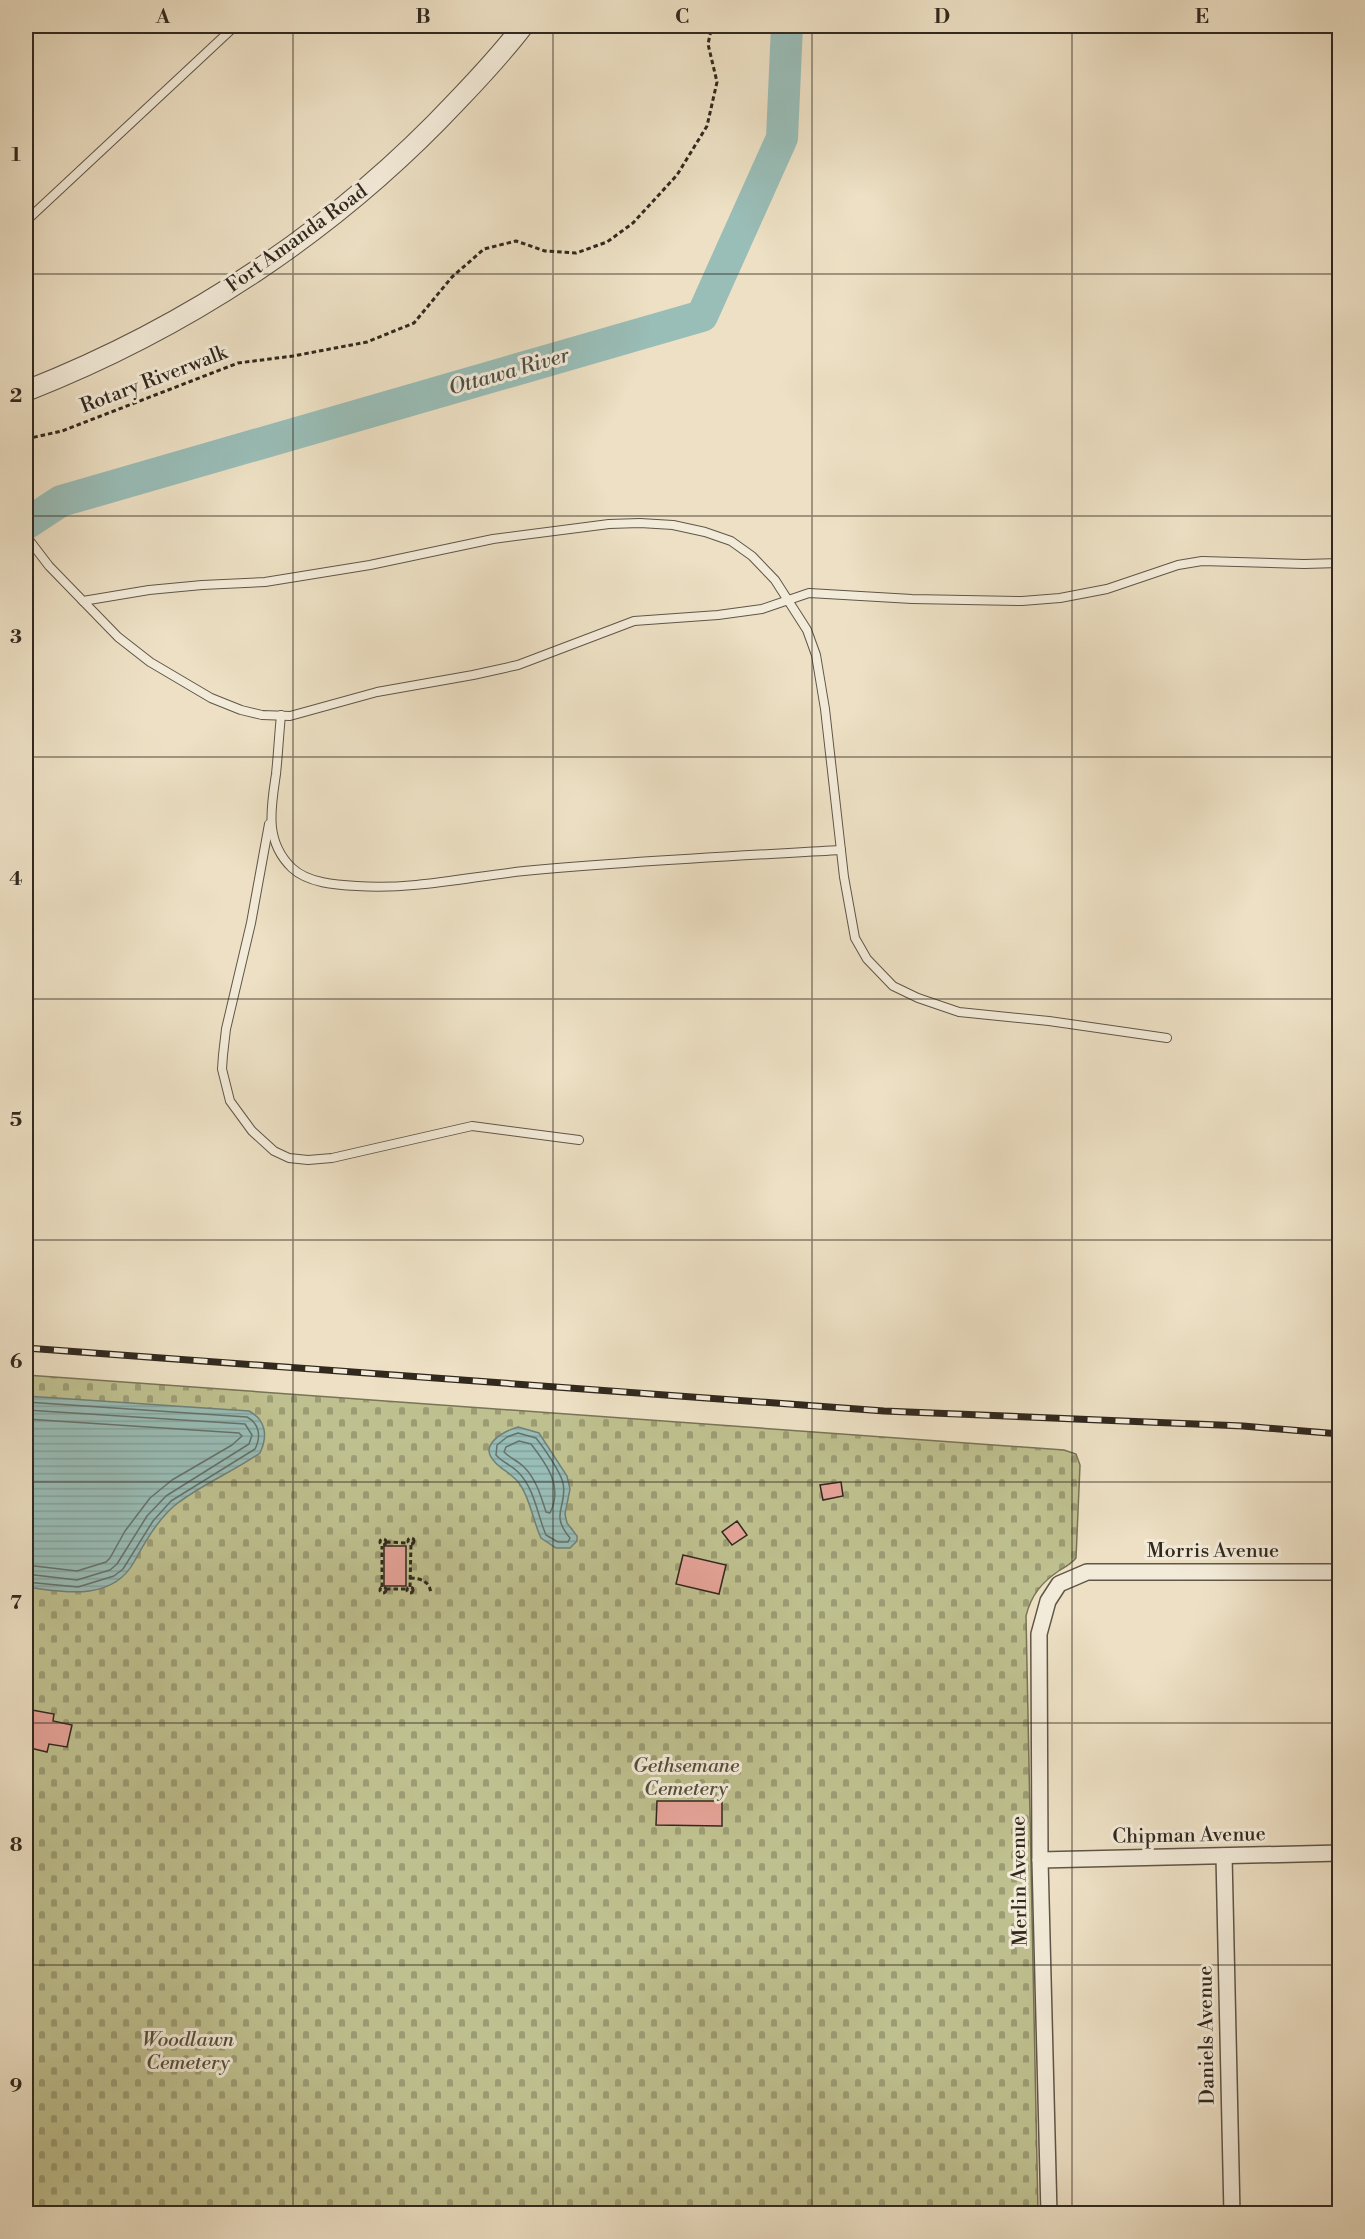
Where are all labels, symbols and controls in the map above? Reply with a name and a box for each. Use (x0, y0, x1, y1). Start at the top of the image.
text: A (155, 5, 171, 30)
text: B (415, 5, 431, 30)
text: C (675, 5, 689, 30)
text: D (934, 5, 950, 30)
text: E (1195, 5, 1209, 30)
text: 1 (11, 143, 21, 168)
street label: Fort Amanda Road (221, 179, 373, 299)
street label: Rotary Riverwalk (77, 340, 232, 420)
water label: Ottawa River (446, 342, 573, 402)
text: 2 (10, 384, 22, 409)
text: 3 (10, 625, 22, 650)
text: 4 (9, 867, 23, 892)
text: 5 (10, 1108, 22, 1133)
text: 6 (10, 1350, 23, 1375)
street label: Morris Avenue (1147, 1539, 1279, 1564)
text: 7 (10, 1591, 22, 1616)
park label: Gethsemane Cemetery (633, 1754, 740, 1802)
street label: Merlin Avenue (1006, 1815, 1034, 1947)
street label: Chipman Avenue (1112, 1822, 1266, 1850)
text: 8 (10, 1833, 23, 1858)
street label: Daniels Avenue (1193, 1965, 1221, 2105)
park label: Woodlawn Cemetery (142, 2028, 235, 2076)
text: 9 (10, 2074, 22, 2099)

